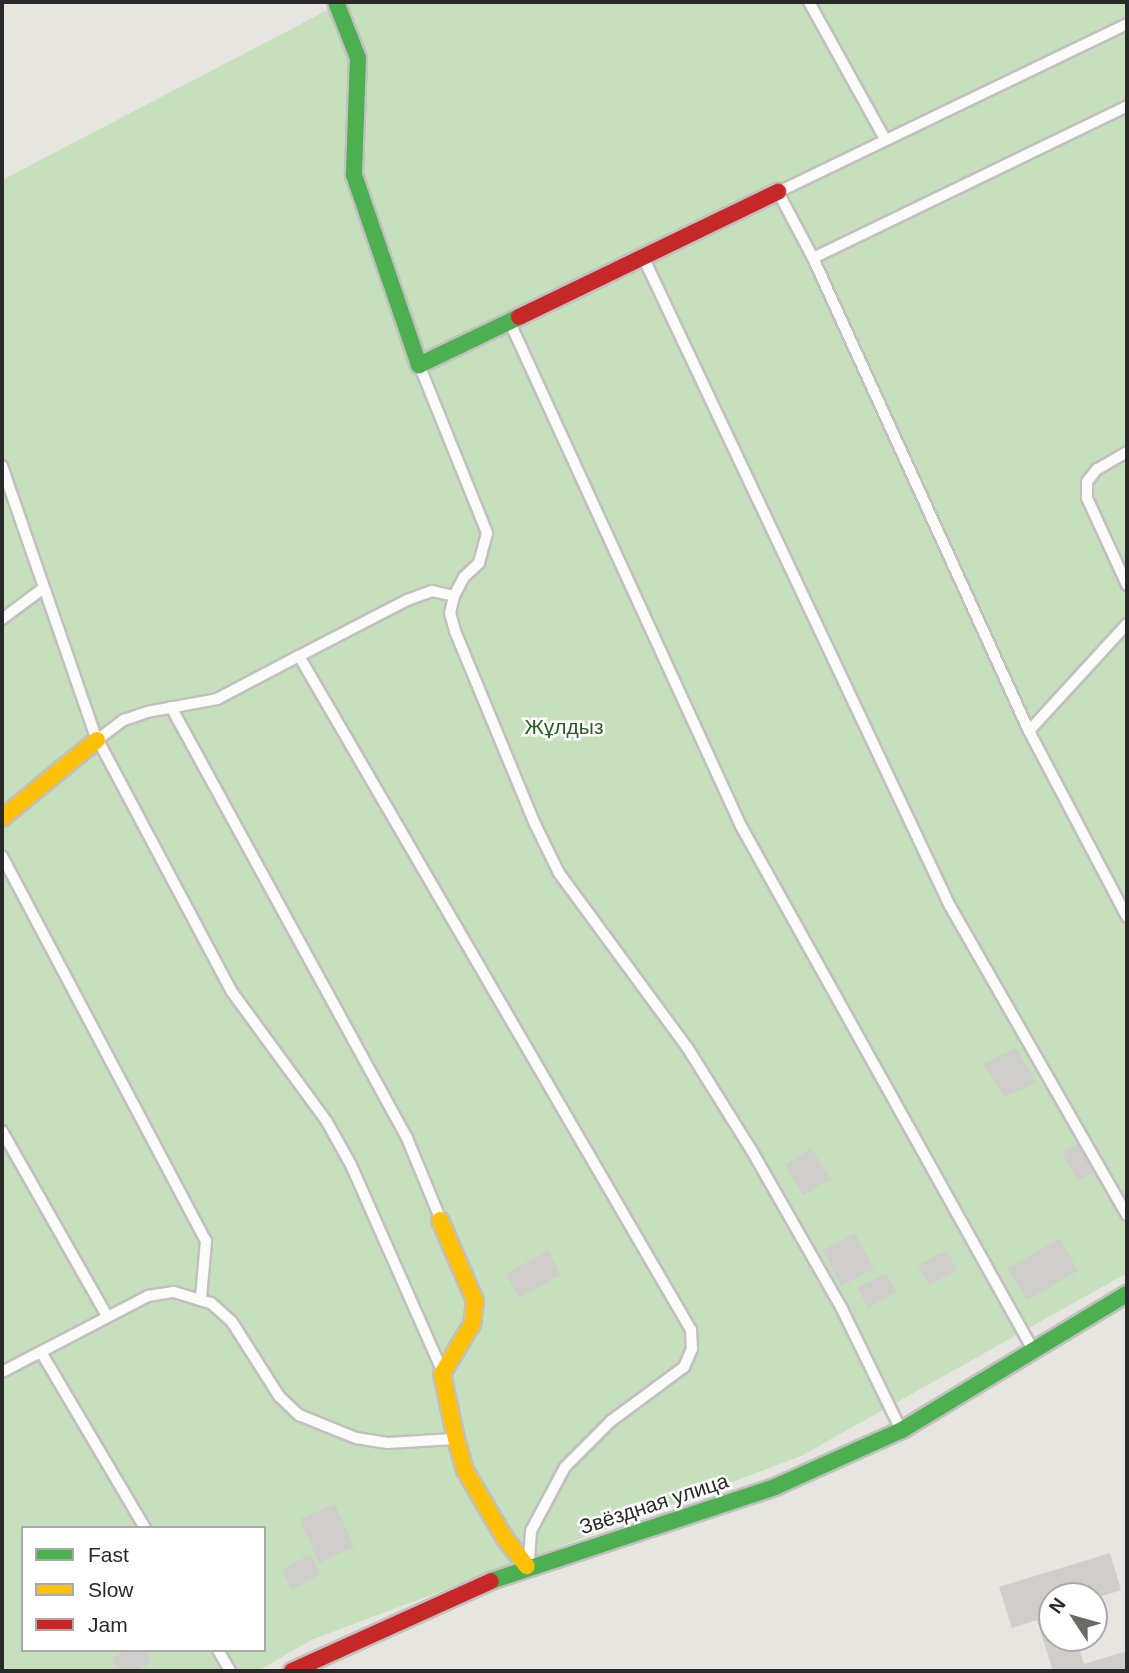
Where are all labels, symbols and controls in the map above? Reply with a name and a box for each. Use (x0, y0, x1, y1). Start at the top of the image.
park label: Жұлдыз (524, 714, 604, 740)
street label: Звёздная улица (576, 1468, 732, 1540)
legend (21, 1526, 266, 1652)
text: Fast (88, 1543, 129, 1566)
text: Slow (88, 1578, 134, 1601)
north arrow (1038, 1582, 1108, 1652)
text: N (1045, 1594, 1070, 1617)
text: Jam (88, 1613, 128, 1636)

